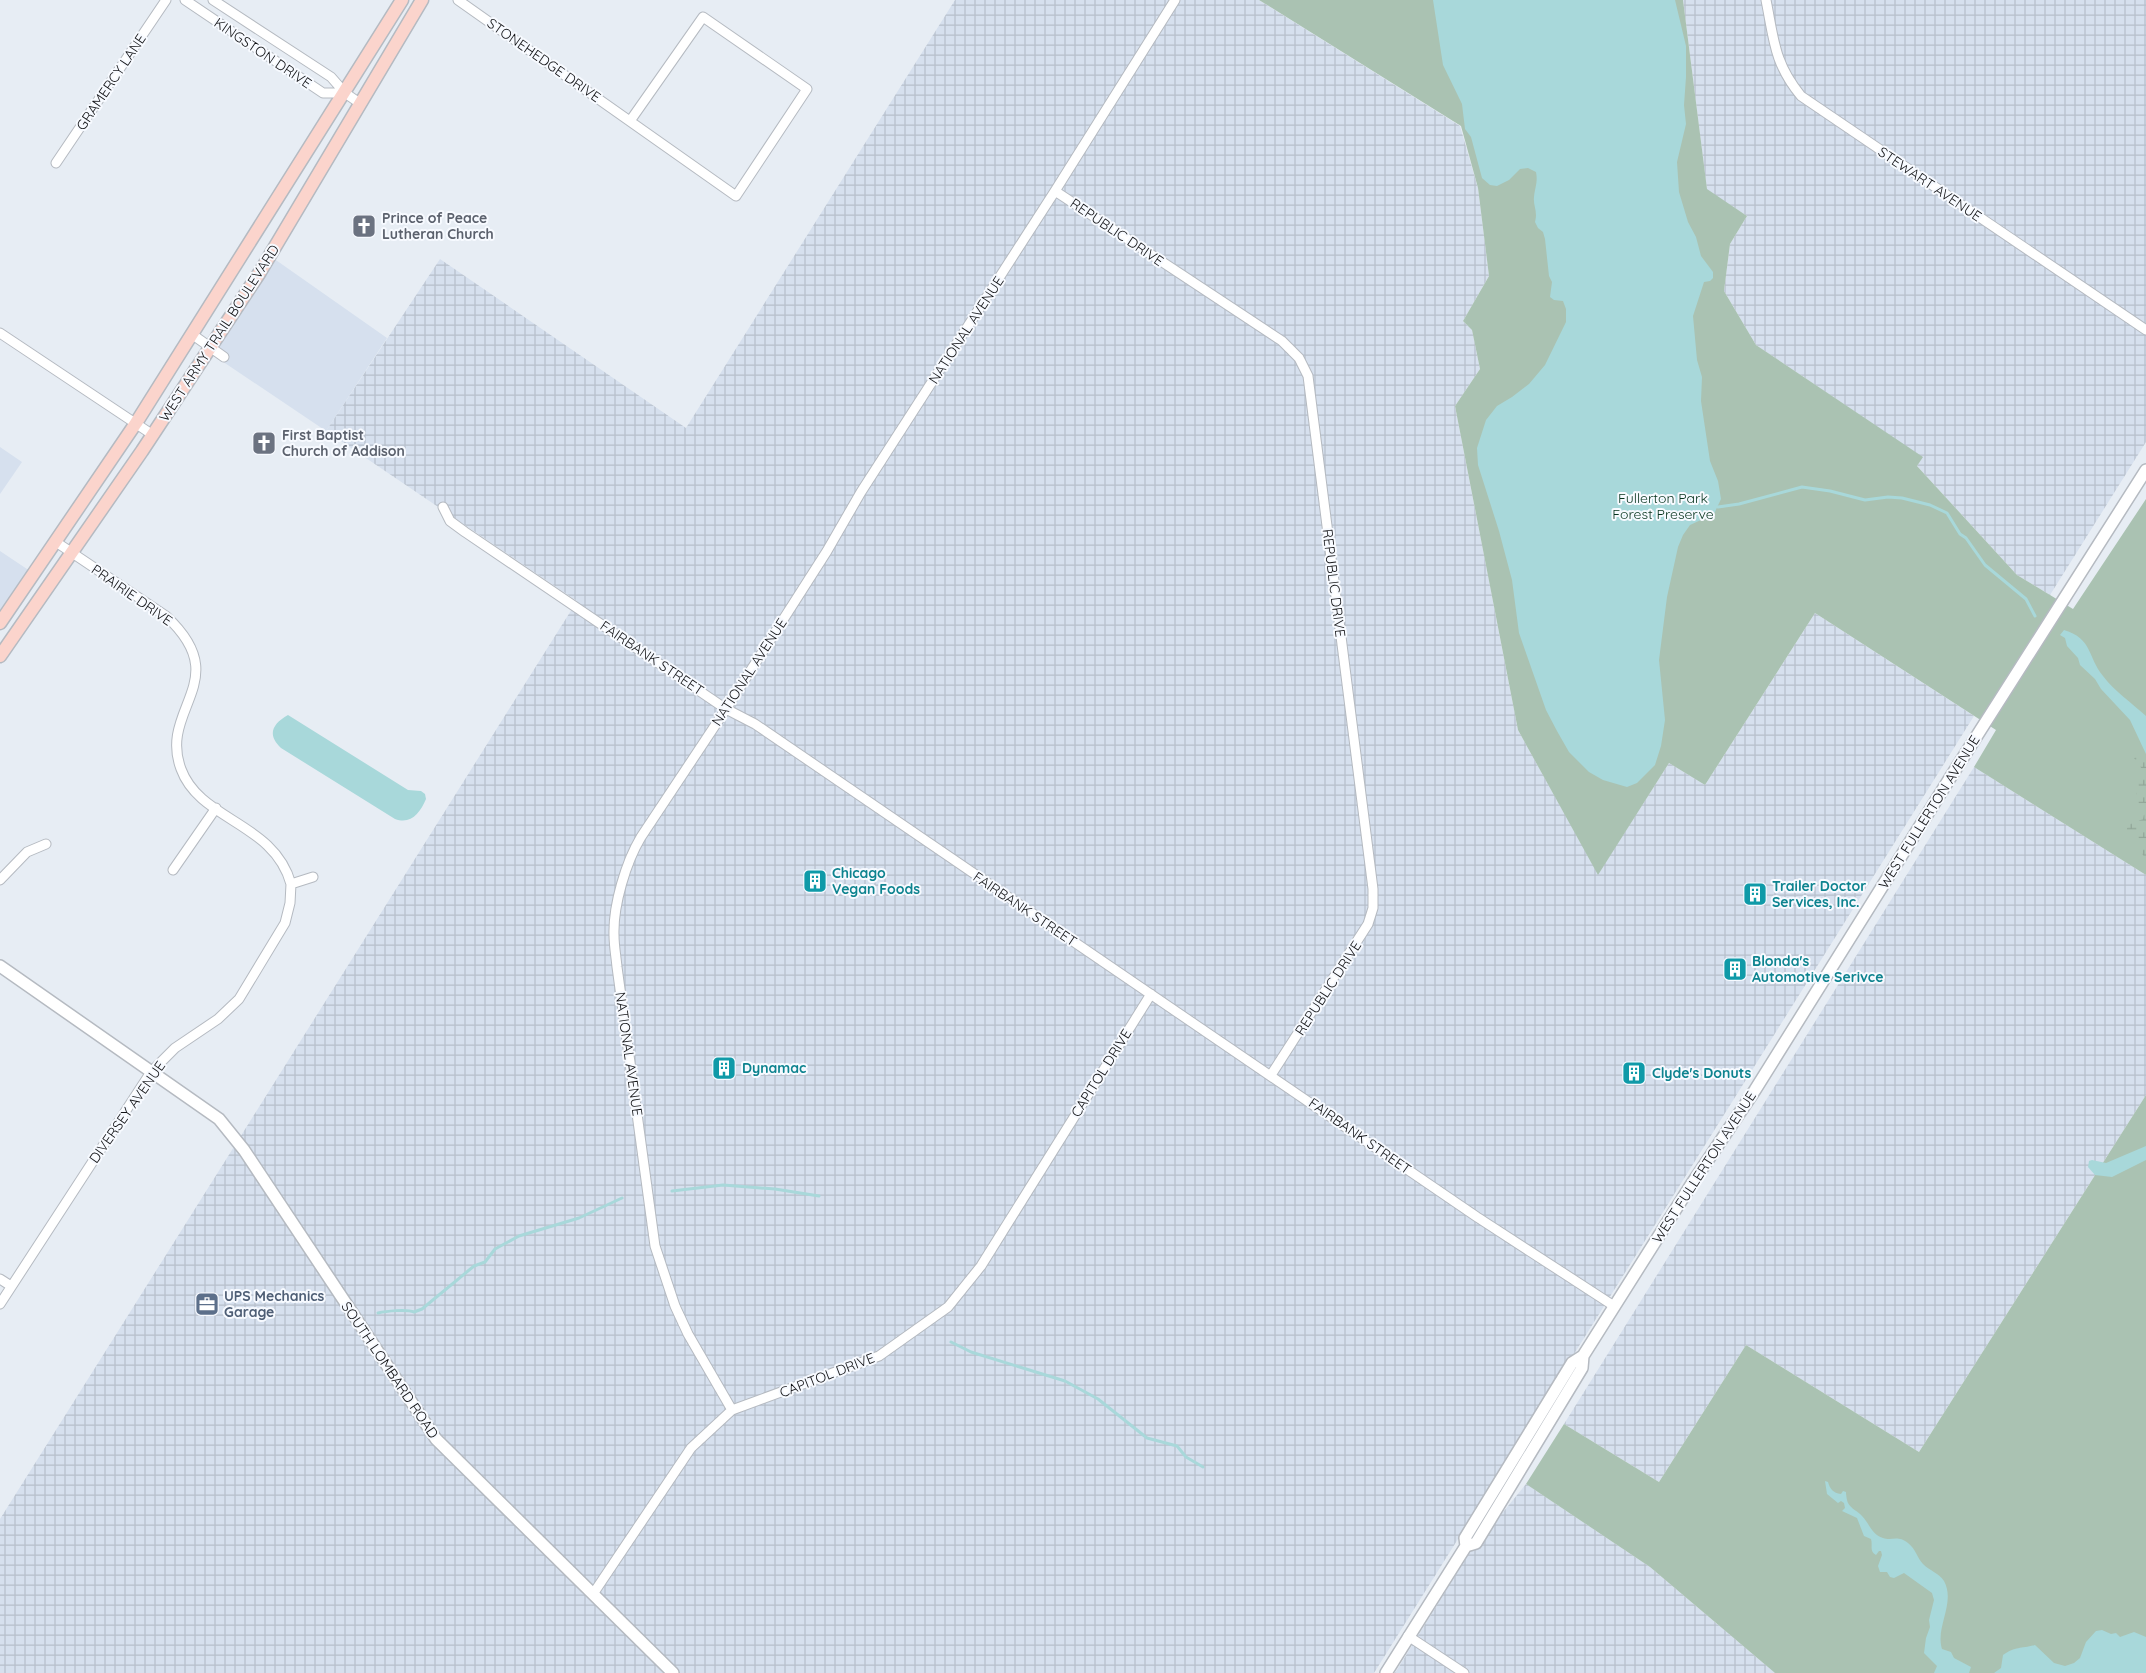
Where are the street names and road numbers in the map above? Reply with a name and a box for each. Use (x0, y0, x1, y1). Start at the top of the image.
street label: KINGSTON DRIVE (211, 14, 315, 92)
street label: STONEHEDGE DRIVE (484, 14, 604, 106)
street label: GRAMERCY LANE (72, 30, 150, 134)
street label: STEWART AVENUE (1875, 143, 1985, 225)
street label: REPUBLIC DRIVE (1067, 194, 1167, 270)
street label: WEST ARMY TRAIL BOULEVARD (155, 241, 283, 425)
street label: NATIONAL AVENUE (924, 273, 1008, 387)
street label: REPUBLIC DRIVE (1318, 528, 1350, 638)
street label: PRAIRIE DRIVE (88, 560, 176, 630)
street label: NATIONAL AVENUE (707, 615, 791, 729)
street label: FAIRBANK STREET (597, 617, 707, 699)
street label: WEST FULLERTON AVENUE (1874, 732, 1984, 892)
street label: FAIRBANK STREET (970, 868, 1080, 950)
street label: REPUBLIC DRIVE (1291, 937, 1365, 1039)
street label: NATIONAL AVENUE (611, 991, 647, 1117)
street label: CAPITOL DRIVE (1067, 1026, 1135, 1120)
street label: DIVERSEY AVENUE (85, 1057, 169, 1167)
street label: WEST FULLERTON AVENUE (1648, 1088, 1760, 1246)
street label: FAIRBANK STREET (1305, 1094, 1415, 1178)
street label: SOUTH LOMBARD ROAD (338, 1298, 442, 1442)
street label: CAPITOL DRIVE (777, 1349, 877, 1401)

